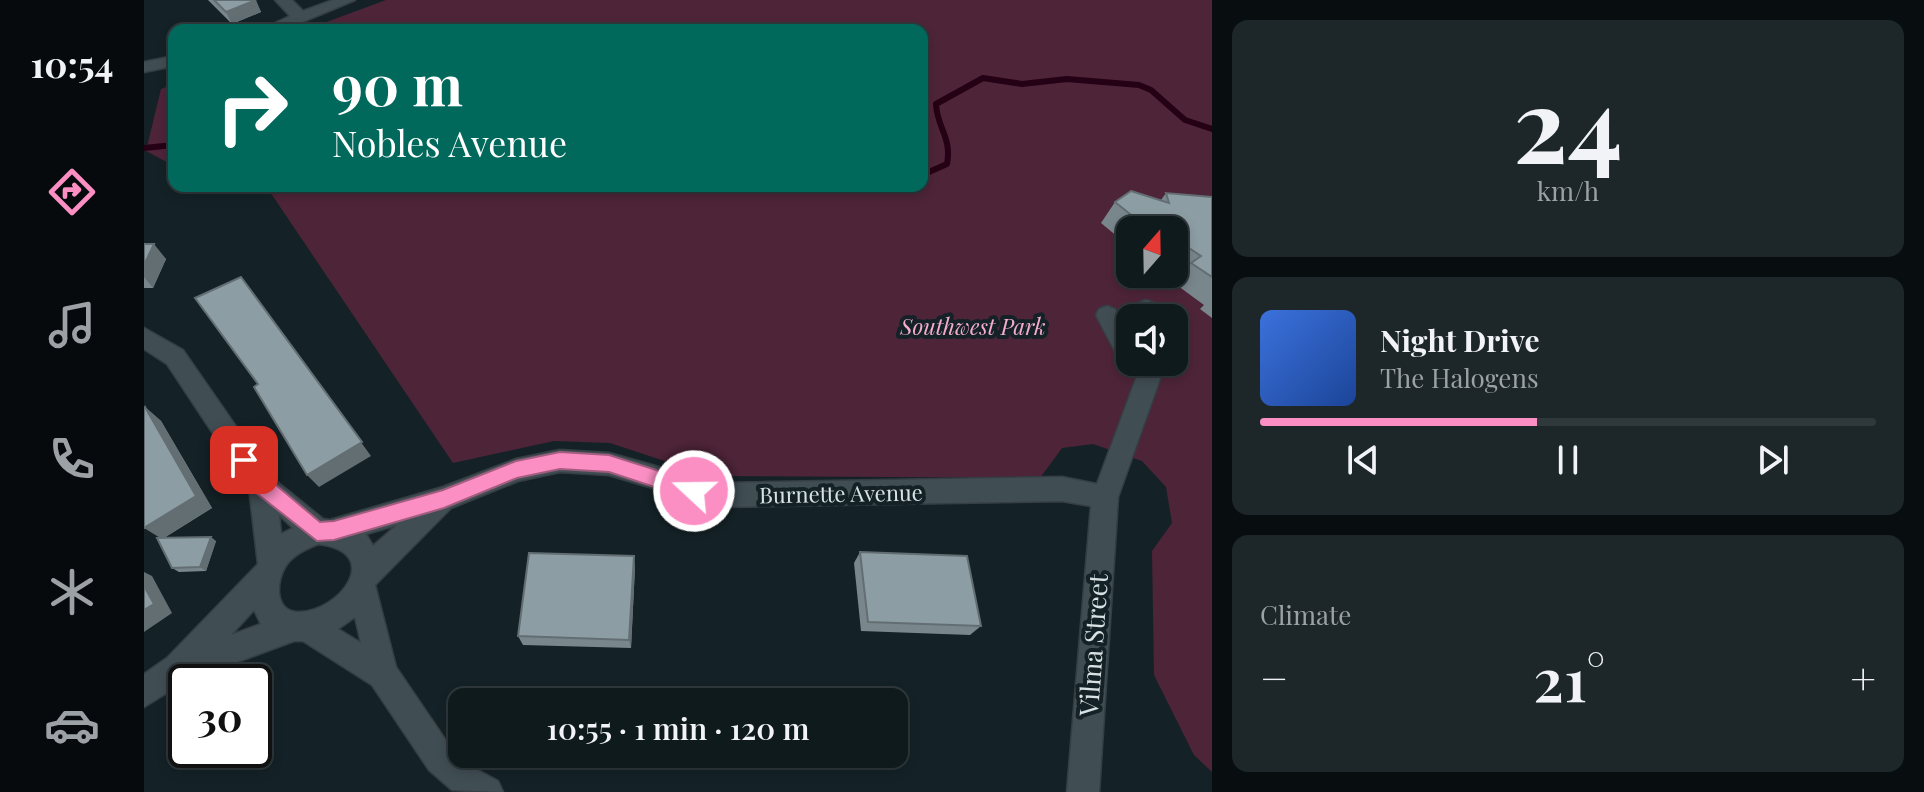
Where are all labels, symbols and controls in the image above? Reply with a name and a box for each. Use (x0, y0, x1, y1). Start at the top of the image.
text: 10:54 (31, 39, 113, 87)
text: 90 m (332, 46, 463, 121)
text: 24 (1513, 51, 1623, 190)
icon: right (200, 56, 304, 160)
text: Nobles Avenue (332, 118, 567, 166)
icon: directions (44, 164, 100, 220)
text: km/h (1537, 173, 1599, 208)
north arrow (1116, 216, 1188, 288)
map controls (1116, 216, 1188, 376)
icon: music (44, 297, 100, 353)
button: sound (1116, 304, 1188, 376)
park label: Southwest Park (899, 311, 1046, 341)
text: Night Drive (1380, 320, 1540, 360)
text: The Halogens (1380, 360, 1539, 395)
pin (210, 426, 278, 494)
icon: phone (44, 431, 100, 487)
icon: arrive (222, 438, 266, 482)
icon: previous (1341, 438, 1385, 482)
icon: pause (1546, 438, 1590, 482)
icon: next (1751, 438, 1795, 482)
position arrow (652, 449, 736, 533)
street label: Burnette Avenue (759, 477, 923, 509)
icon: climate (44, 564, 100, 620)
street label: Vilma Street (1070, 572, 1115, 718)
text: Climate (1260, 597, 1351, 632)
text: 21° (1533, 637, 1605, 717)
text: − (1260, 647, 1288, 706)
text: + (1850, 647, 1876, 706)
speed limit sign: 30 (168, 664, 272, 768)
icon: car (44, 697, 100, 753)
text: 10:55 · 1 min · 120 m (547, 708, 809, 748)

